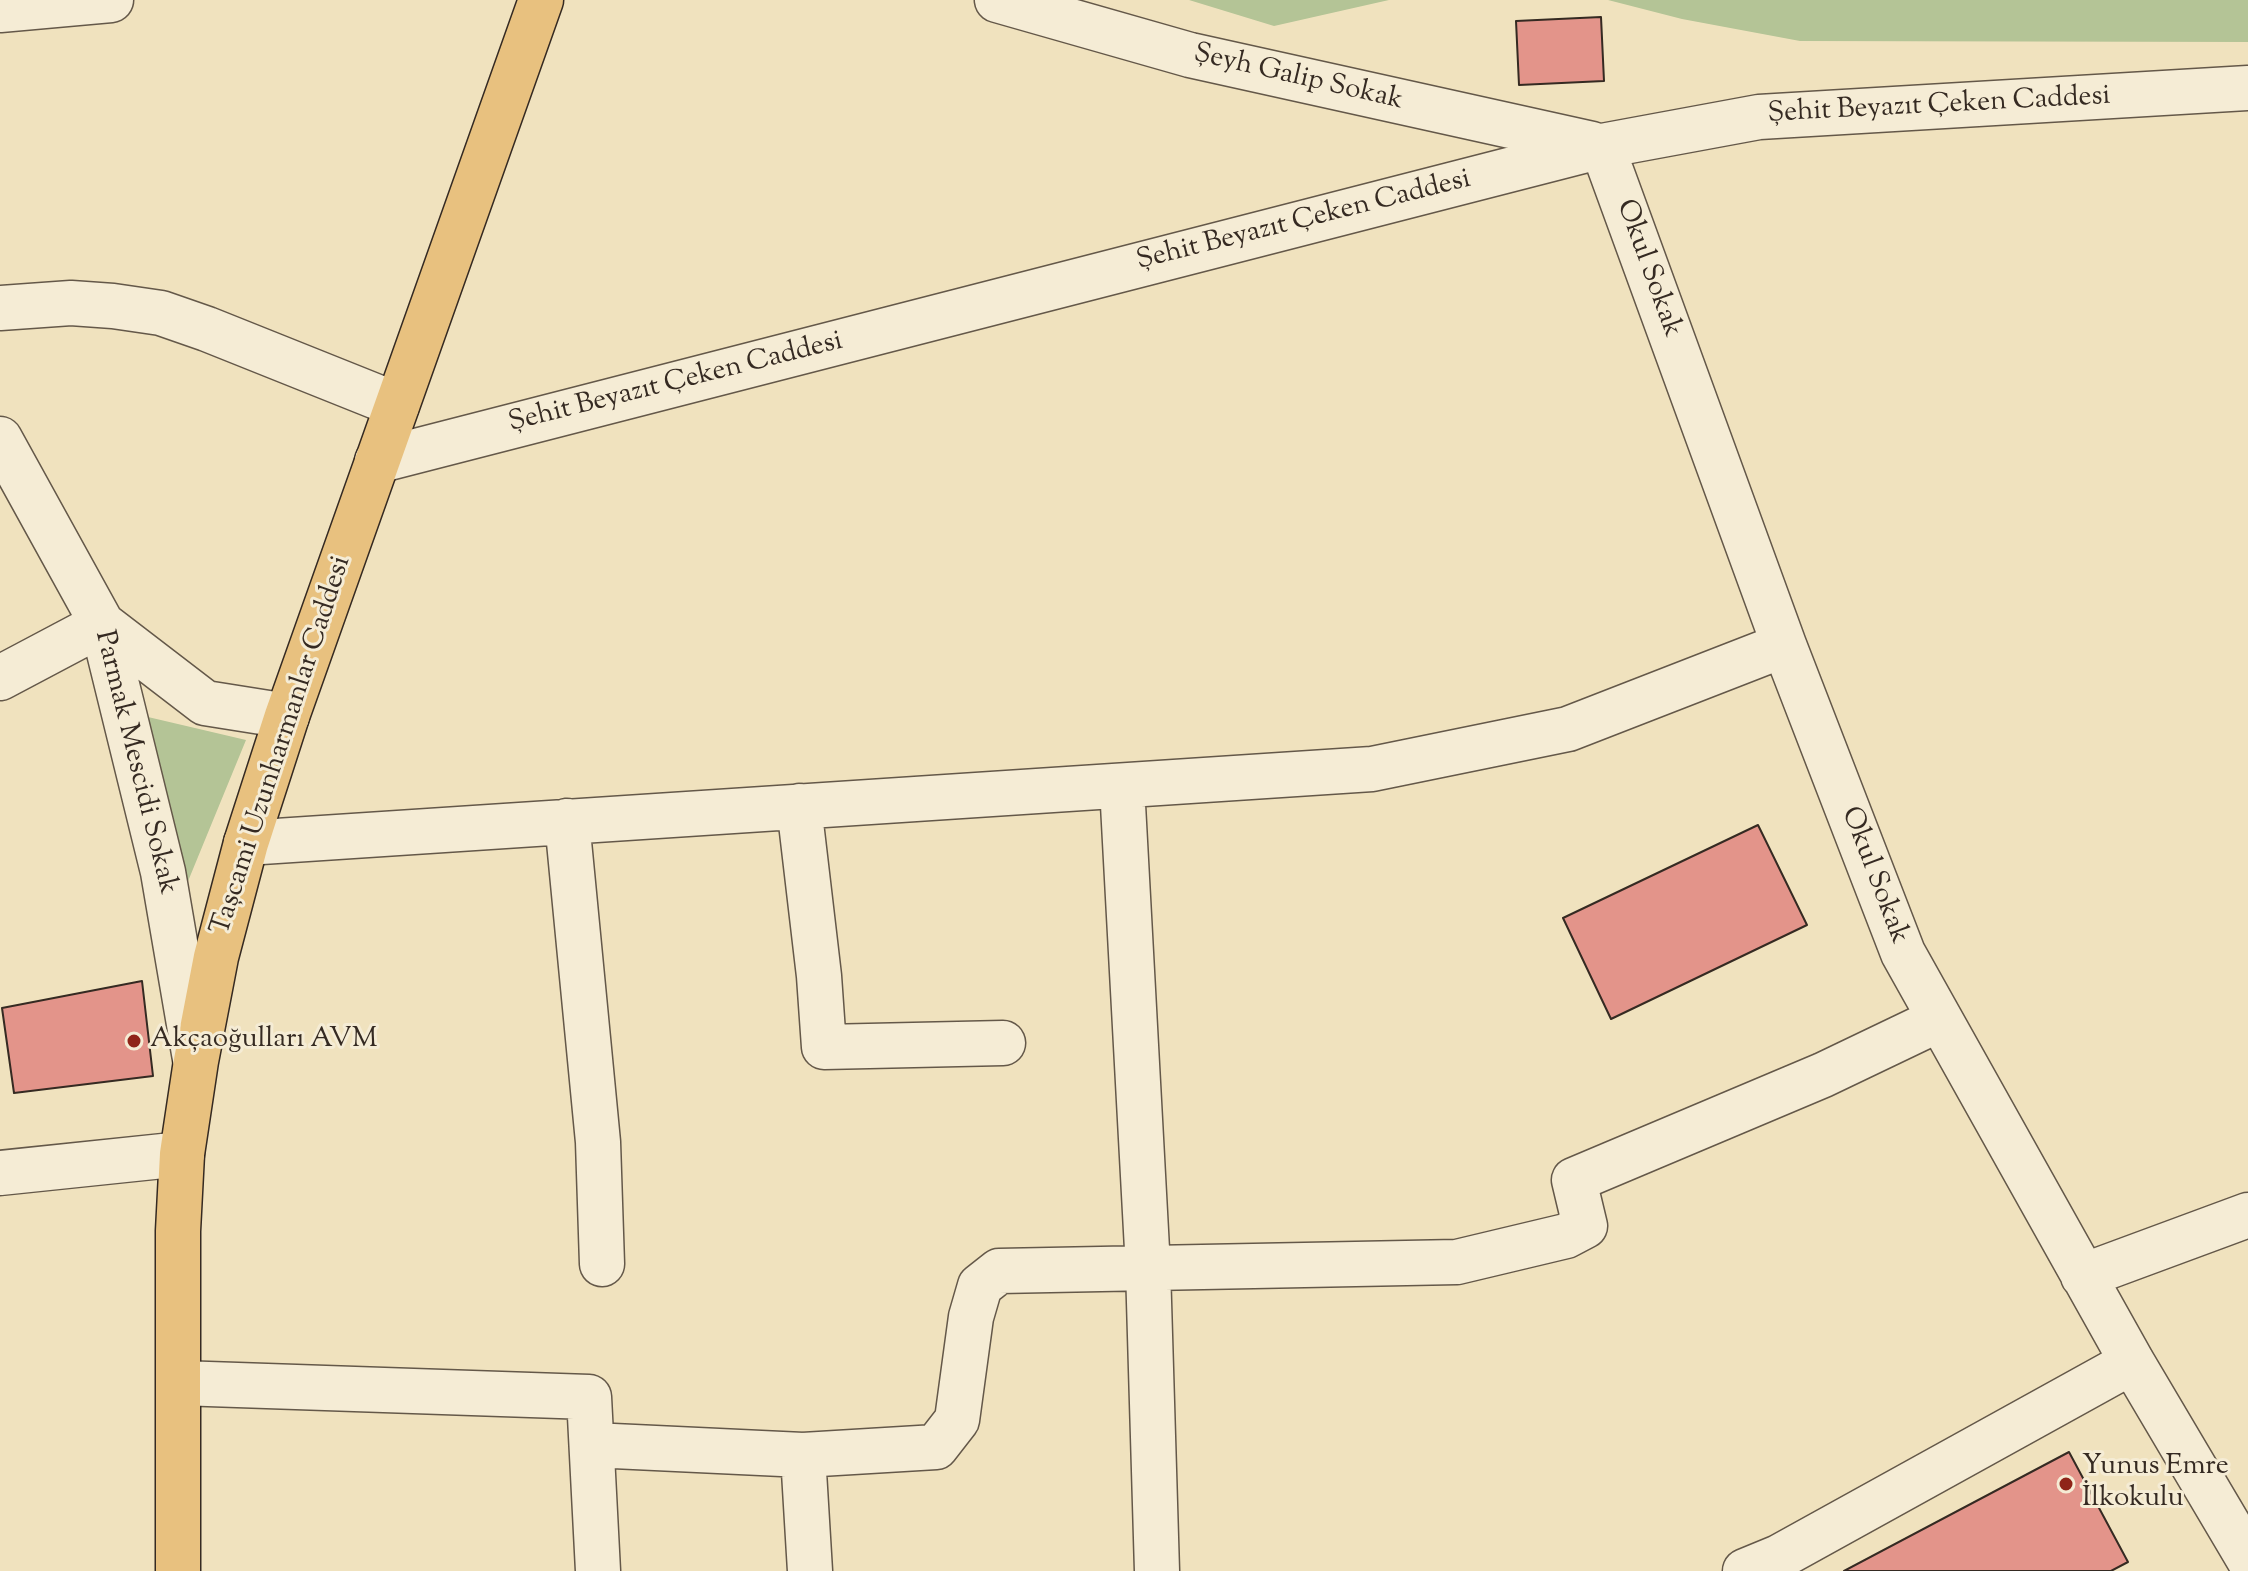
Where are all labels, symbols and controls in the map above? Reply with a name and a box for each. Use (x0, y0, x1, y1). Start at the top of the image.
street label: Şeyh Galip Sokak (1190, 39, 1406, 119)
street label: Şehit Beyazıt Çeken Caddesi (1767, 81, 2111, 133)
street label: Şehit Beyazıt Çeken Caddesi (1133, 164, 1475, 280)
street label: Okul Sokak (1607, 196, 1687, 342)
street label: Şehit Beyazıt Çeken Caddesi (505, 326, 847, 442)
street label: Taşcami Uzunharmanlar Caddesi (206, 552, 360, 940)
street label: Parmak Mescidi Sokak (85, 628, 183, 898)
street label: Okul Sokak (1832, 803, 1914, 949)
place label: Akçaoğulları AVM (150, 1024, 377, 1058)
marker: Akçaoğulları AVM (125, 1032, 143, 1050)
place label: Yunus Emre İlkokulu (2082, 1451, 2229, 1517)
marker: Yunus Emre İlkokulu (2057, 1475, 2075, 1493)

